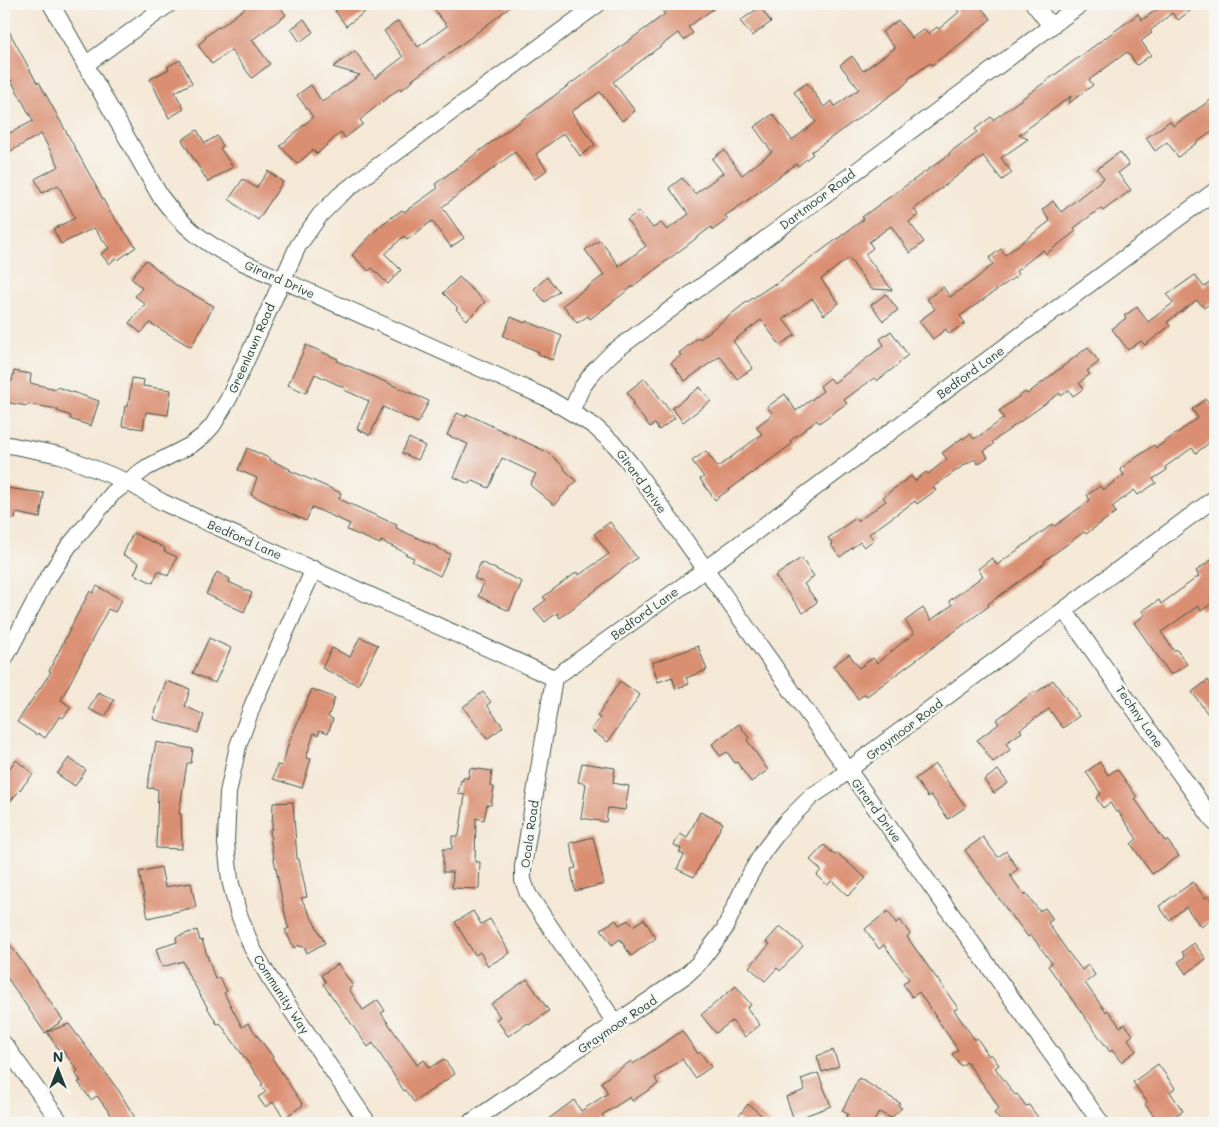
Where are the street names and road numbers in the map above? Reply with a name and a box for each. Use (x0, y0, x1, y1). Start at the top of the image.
street label: Dartmoor Road (776, 165, 858, 233)
street label: Girard Drive (242, 256, 318, 302)
street label: Greenlawn Road (224, 300, 278, 395)
street label: Bedford Lane (933, 342, 1007, 402)
street label: Girard Drive (613, 446, 671, 516)
street label: Bedford Lane (205, 516, 285, 562)
street label: Bedford Lane (607, 583, 681, 643)
street label: Techny Lane (1113, 682, 1167, 750)
street label: Graymoor Road (862, 695, 946, 763)
street label: Girard Drive (848, 775, 906, 845)
street label: Ocala Road (516, 799, 542, 869)
street label: Community Way (250, 951, 314, 1037)
street label: Graymoor Road (574, 991, 660, 1056)

